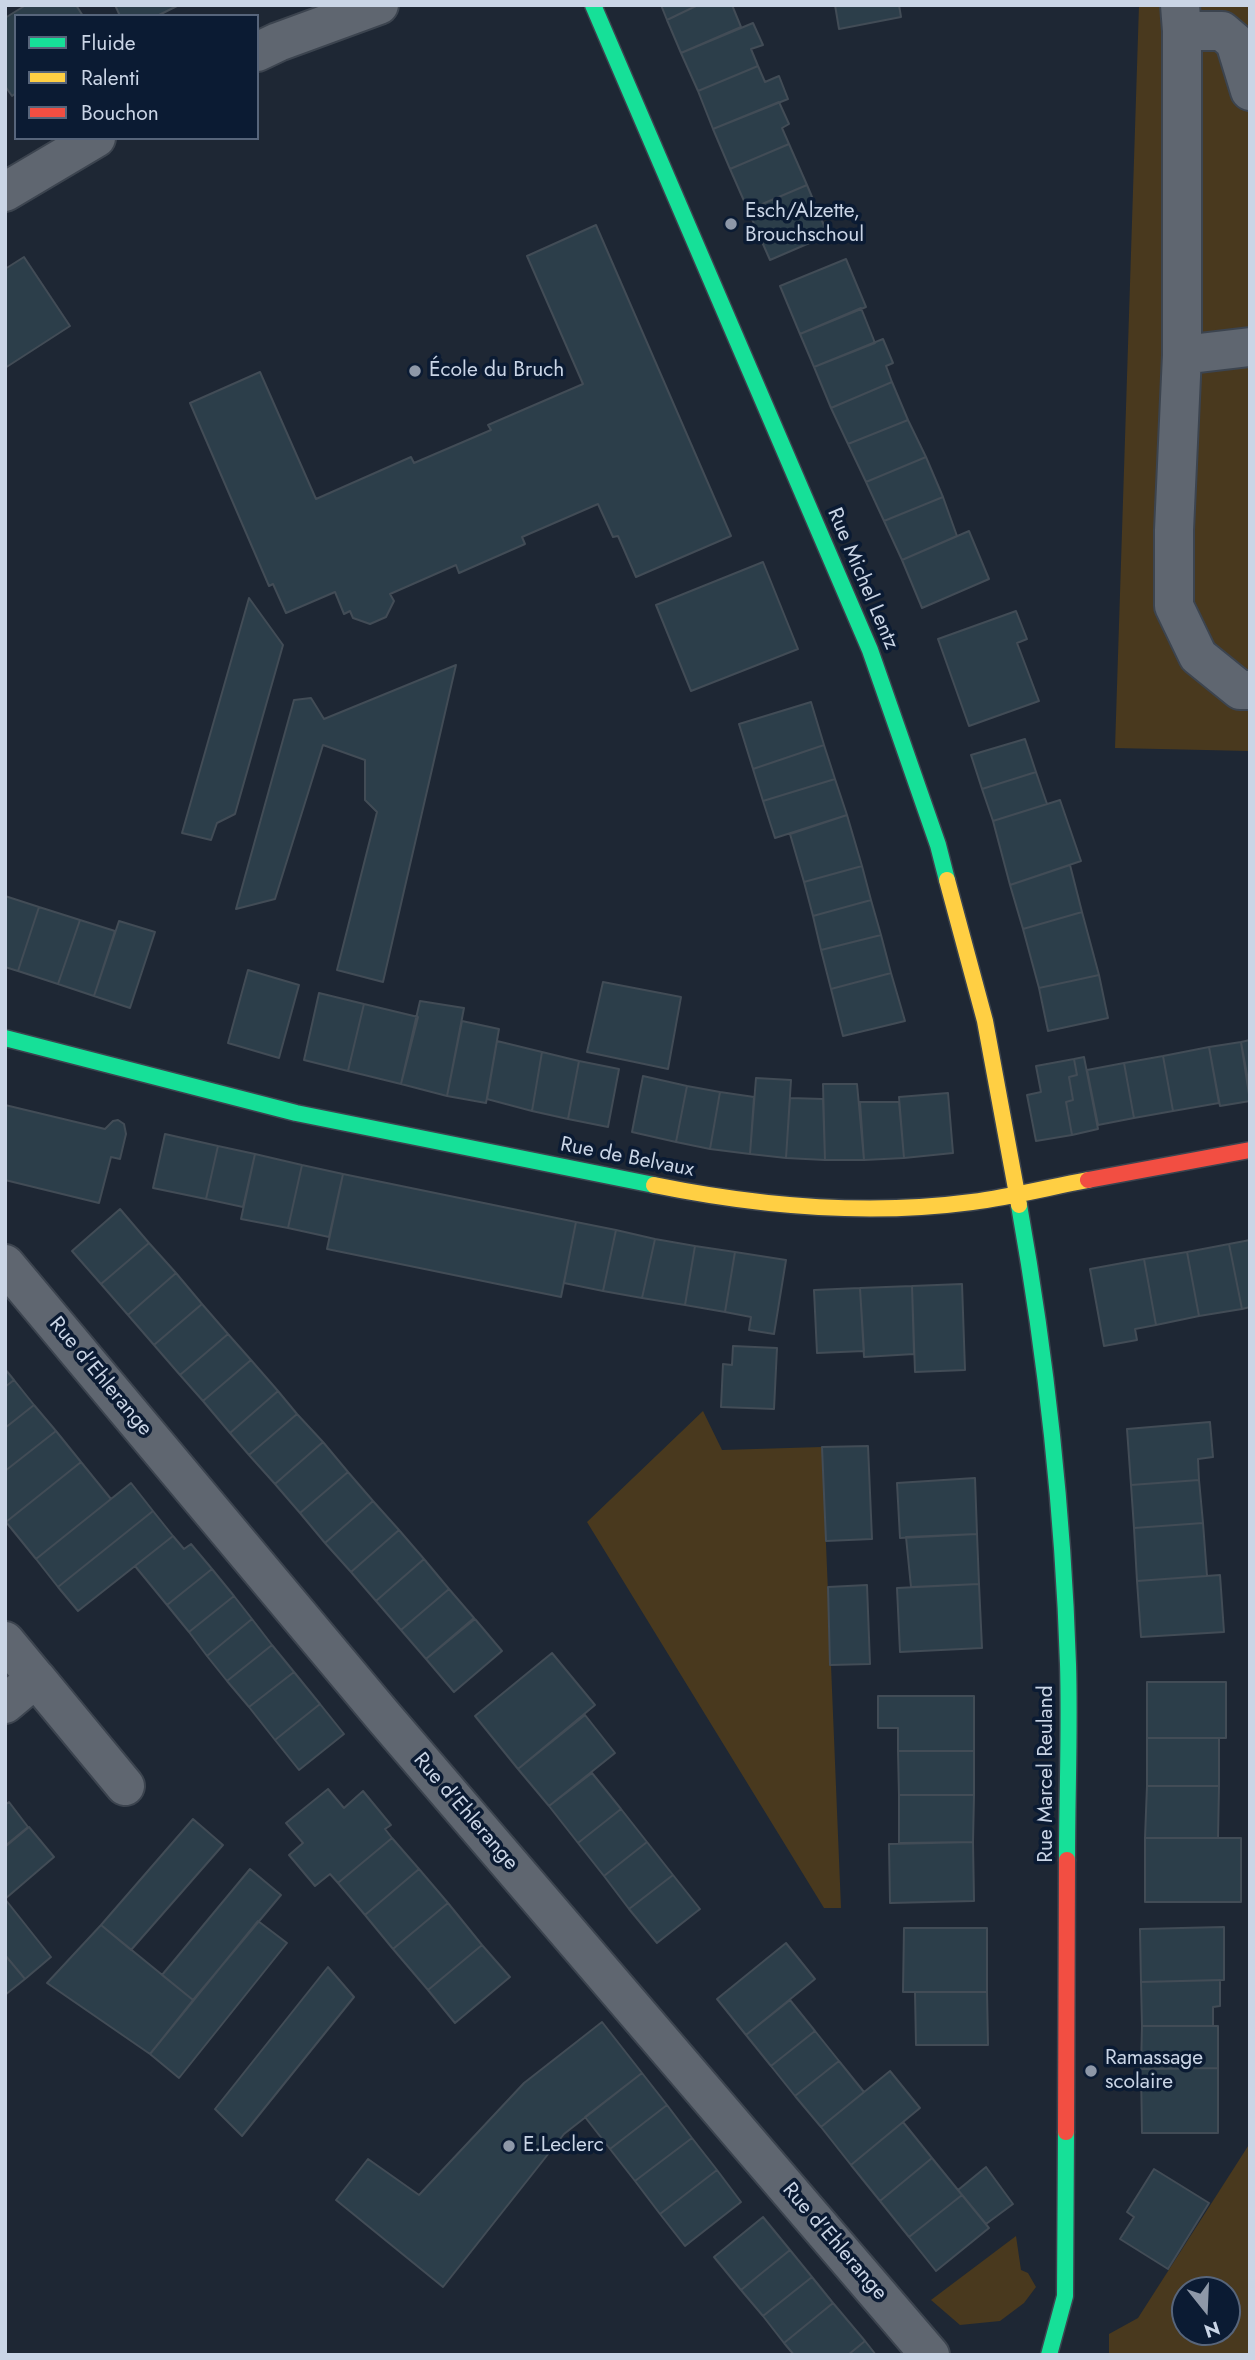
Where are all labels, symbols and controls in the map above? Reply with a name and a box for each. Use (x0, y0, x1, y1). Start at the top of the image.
legend (14, 14, 259, 140)
text: Fluide (81, 28, 136, 58)
text: Ralenti (81, 63, 140, 93)
text: Bouchon (81, 98, 159, 128)
place label: Esch/Alzette, Brouchschoul (745, 199, 864, 249)
marker: Esch/Alzette, Brouchschoul (723, 216, 739, 232)
place label: École du Bruch (429, 358, 564, 384)
marker: École du Bruch (407, 363, 423, 379)
street label: Rue Michel Lentz (821, 504, 903, 654)
street label: Rue de Belvaux (558, 1133, 696, 1183)
street label: Rue d'Ehlerange (43, 1313, 157, 1441)
street label: Rue Marcel Reuland (1034, 1685, 1060, 1863)
street label: Rue d'Ehlerange (407, 1748, 523, 1876)
place label: Ramassage scolaire (1105, 2046, 1203, 2096)
marker: Ramassage scolaire (1083, 2063, 1099, 2079)
place label: E.Leclerc (523, 2133, 604, 2159)
marker: E.Leclerc (501, 2138, 517, 2154)
street label: Rue d'Ehlerange (776, 2178, 892, 2306)
north arrow (1171, 2276, 1241, 2346)
text: N (1201, 2314, 1223, 2345)

